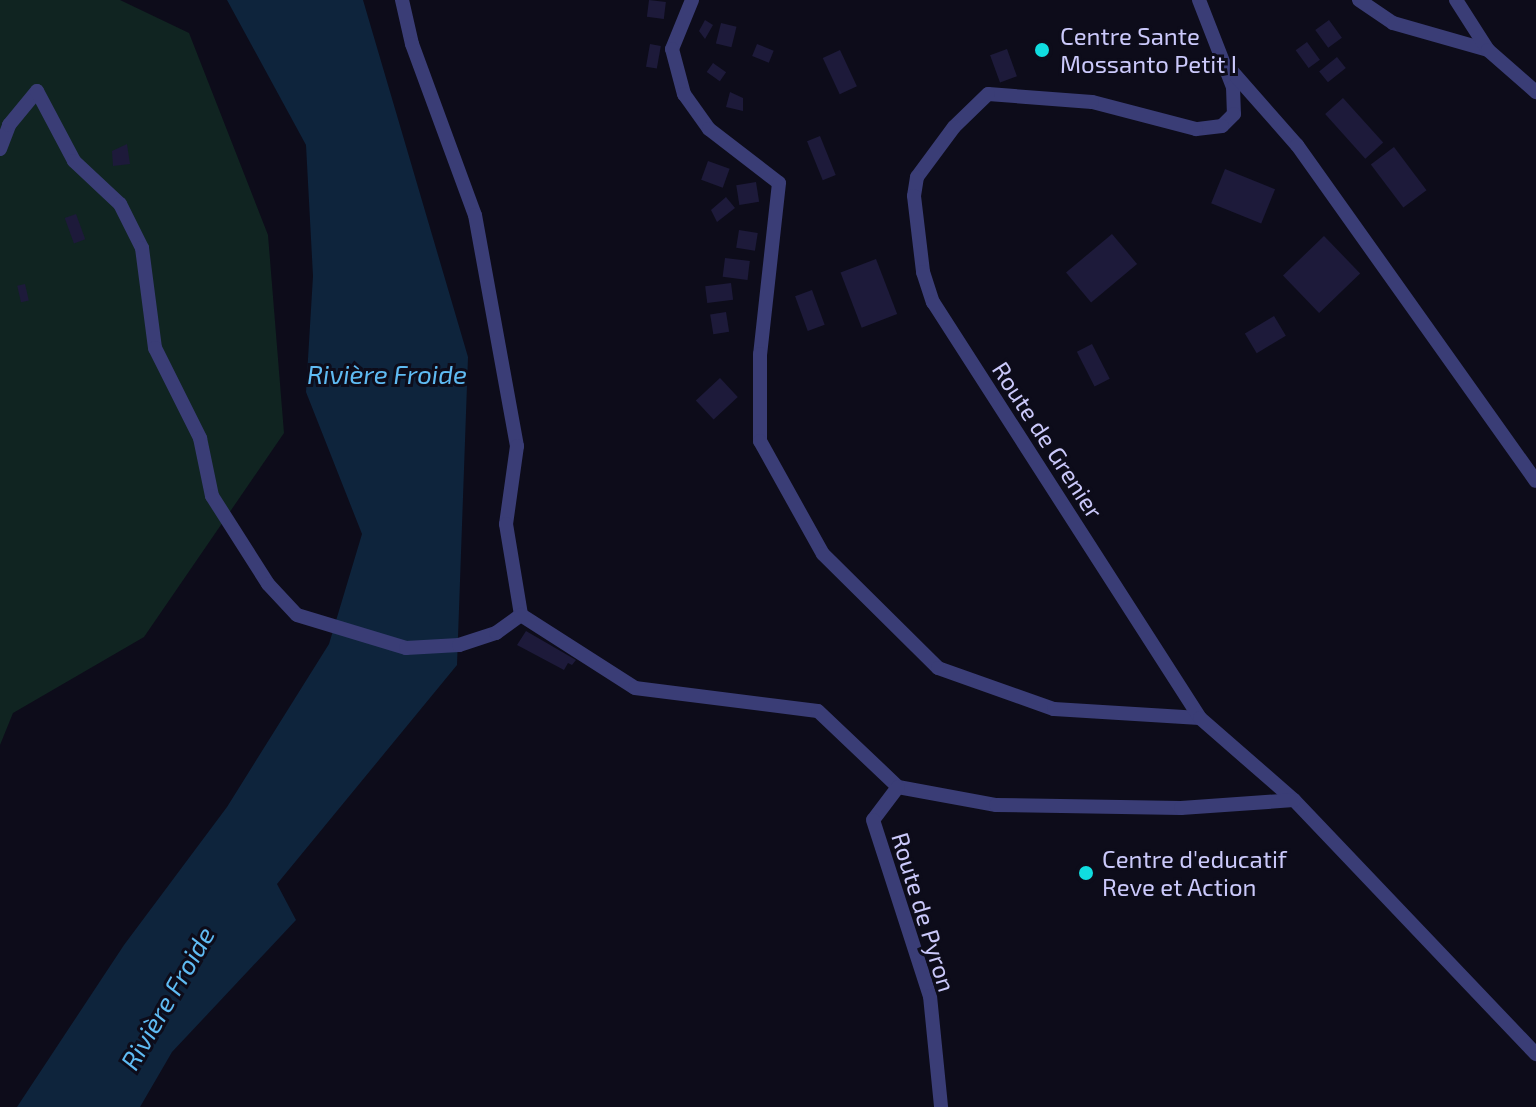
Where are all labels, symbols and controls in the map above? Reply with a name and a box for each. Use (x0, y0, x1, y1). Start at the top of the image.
place label: Centre Sante Mossanto Petit I (1060, 22, 1237, 78)
marker: Centre Sante Mossanto Petit I (1031, 39, 1053, 61)
street label: Route de Grenier (987, 356, 1109, 524)
water label: Rivière Froide (307, 358, 467, 390)
street label: Route de Pyron (886, 829, 962, 995)
place label: Centre d'educatif Reve et Action (1102, 845, 1287, 901)
marker: Centre d'educatif Reve et Action (1077, 864, 1095, 882)
water label: Rivière Froide (113, 921, 221, 1075)

